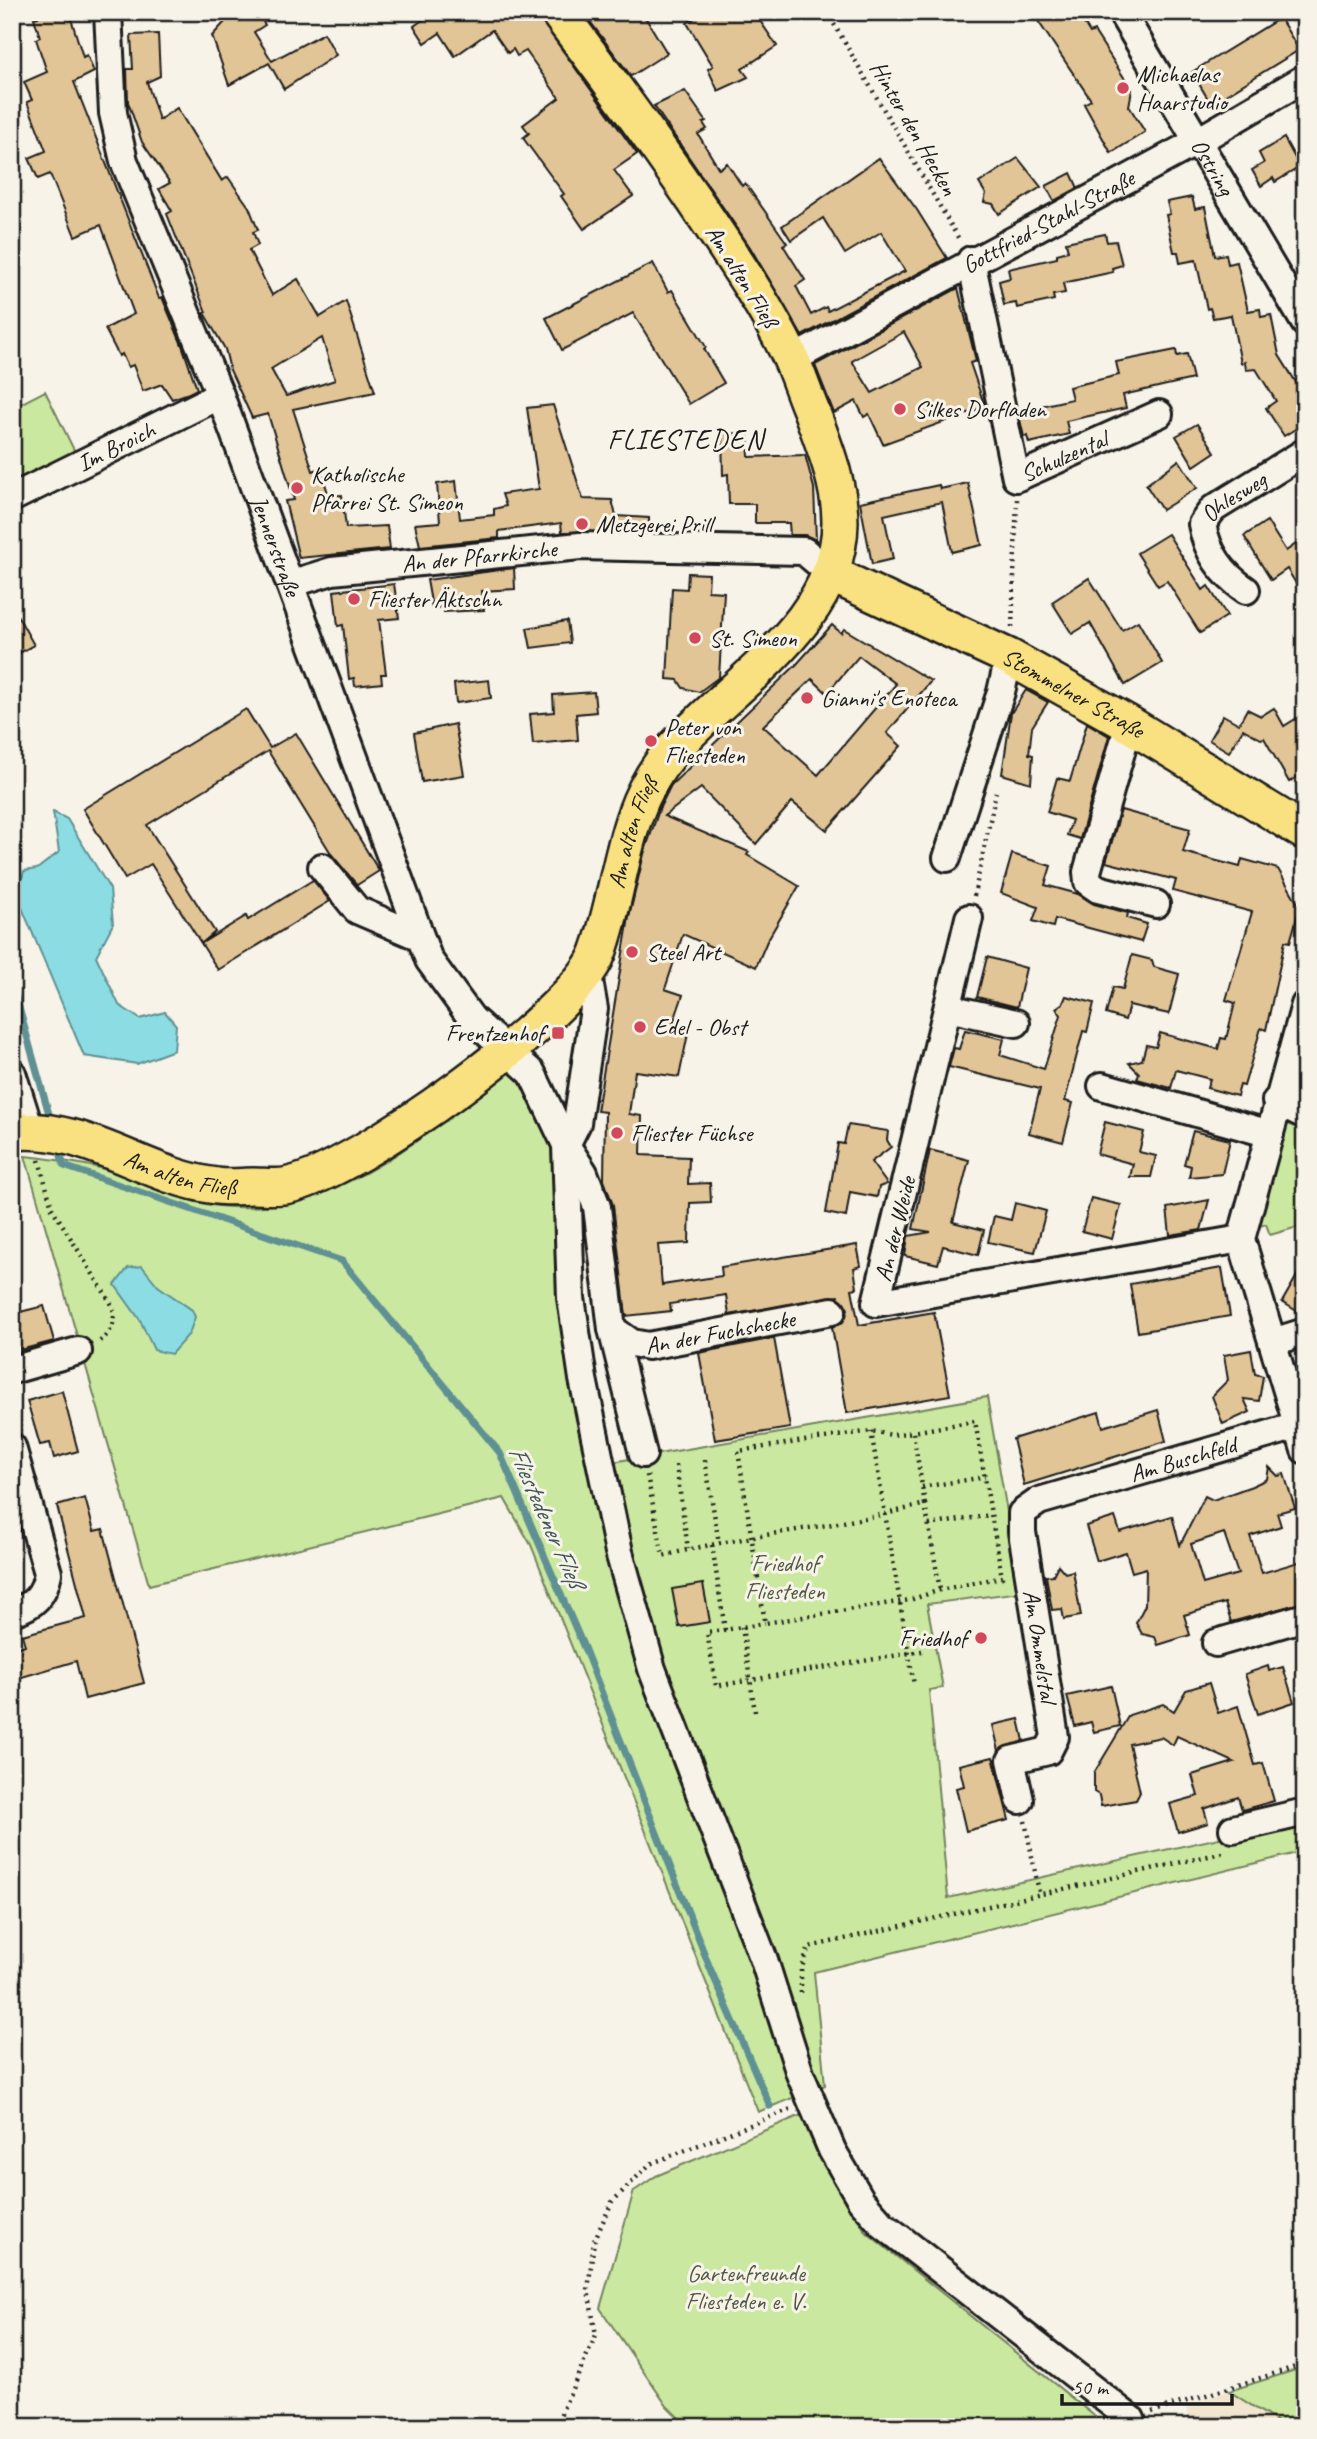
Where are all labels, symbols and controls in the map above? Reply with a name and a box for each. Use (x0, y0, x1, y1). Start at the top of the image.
street label: Hinter den Hecken (863, 55, 965, 201)
place label: Michaelas Haarstudio (1137, 59, 1229, 117)
marker: Michaelas Haarstudio (1115, 80, 1131, 96)
street label: Ostring (1184, 133, 1242, 203)
street label: Gottfried-Stahl-Straße (957, 162, 1141, 280)
street label: Am alten Fließ (699, 219, 787, 336)
place label: Silkes Dorfladen (914, 394, 1047, 424)
marker: Silkes Dorfladen (892, 401, 908, 417)
street label: Im Broich (72, 414, 162, 478)
district label: FLIESTEDEN (607, 422, 767, 457)
street label: Schulzental (1016, 423, 1115, 489)
place label: Katholische Pfarrei St. Simeon (311, 459, 463, 517)
street label: Ohlesweg (1194, 463, 1274, 528)
marker: Katholische Pfarrei St. Simeon (289, 480, 305, 496)
street label: Jennerstraße (243, 490, 309, 602)
place label: Metzgerei Prill (596, 509, 716, 539)
marker: Metzgerei Prill (574, 516, 590, 532)
street label: An der Pfarrkirche (401, 533, 560, 579)
place label: Fliester Äktschn (368, 584, 502, 614)
marker: Fliester Äktschn (346, 591, 362, 607)
place label: St. Simeon (709, 623, 797, 653)
marker: St. Simeon (687, 630, 703, 646)
street label: Stommelner Straße (997, 641, 1152, 746)
place label: Gianni's Enoteca (821, 683, 958, 713)
marker: Gianni's Enoteca (799, 690, 815, 706)
place label: Peter von Fliesteden (665, 712, 745, 770)
marker: Peter von Fliesteden (643, 733, 659, 749)
street label: Am alten Fließ (601, 769, 666, 891)
place label: Steel Art (646, 937, 722, 967)
marker: Steel Art (624, 944, 640, 960)
place label: Edel - Obst (654, 1012, 749, 1042)
place label: Frentzenhof (446, 1018, 549, 1048)
marker: Edel - Obst (632, 1019, 648, 1035)
marker: Frentzenhof (550, 1025, 566, 1041)
place label: Fliester Füchse (631, 1118, 754, 1148)
marker: Fliester Füchse (609, 1125, 625, 1141)
street label: Am alten Fließ (120, 1143, 239, 1202)
street label: An der Weide (868, 1171, 923, 1284)
street label: An der Fuchshecke (643, 1303, 799, 1361)
street label: Am Buschfeld (1126, 1429, 1243, 1489)
water label: Fliestedener Fließ (501, 1441, 595, 1599)
park label: Friedhof Fliesteden (745, 1548, 825, 1606)
street label: Am Ommelstal (1016, 1588, 1064, 1708)
place label: Friedhof (900, 1623, 972, 1653)
marker: Friedhof (973, 1630, 989, 1646)
park label: Gartenfreunde Fliesteden e. V. (686, 2258, 807, 2316)
scale bar (1062, 2362, 1231, 2406)
text: 50 m (1072, 2374, 1110, 2400)

